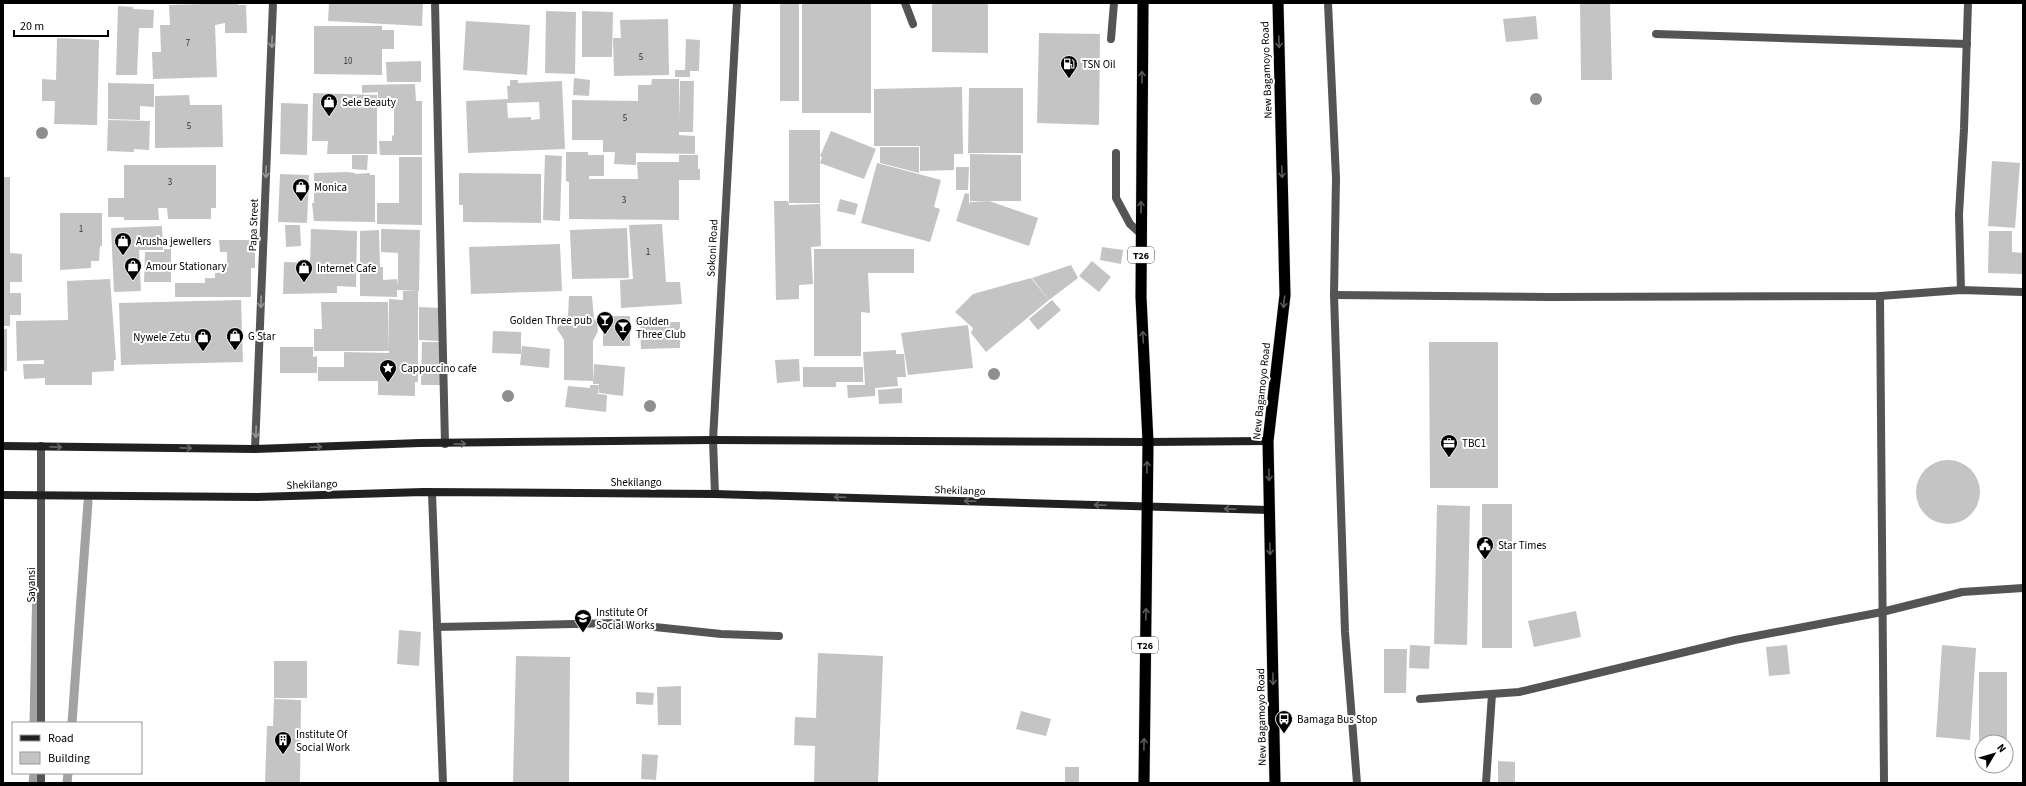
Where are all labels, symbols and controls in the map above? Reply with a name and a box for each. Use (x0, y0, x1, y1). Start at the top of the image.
scale bar (14, 12, 108, 38)
text: 20 m (20, 18, 44, 35)
street label: New Bagamoyo Road (1257, 21, 1276, 119)
one-way arrow (268, 35, 275, 48)
one-way arrow (1275, 35, 1282, 48)
house number: 7 (186, 37, 191, 50)
house number: 5 (639, 51, 644, 64)
fuel station icon: TSN Oil (1059, 54, 1079, 79)
house number: 10 (344, 55, 353, 68)
place label: TSN Oil (1082, 57, 1116, 72)
one-way arrow (1138, 71, 1146, 84)
shop icon: Sele Beauty (319, 92, 339, 117)
place label: Sele Beauty (342, 95, 396, 110)
house number: 5 (623, 112, 628, 125)
house number: 5 (187, 120, 192, 133)
one-way arrow (263, 165, 270, 178)
one-way arrow (1278, 165, 1286, 178)
house number: 3 (168, 176, 173, 189)
shop icon: Monica (291, 177, 311, 202)
place label: Monica (314, 180, 347, 195)
house number: 3 (622, 194, 627, 207)
street label: Papa Street (245, 198, 262, 252)
one-way arrow (1137, 201, 1145, 214)
street label: Sokoni Road (704, 219, 721, 277)
house number: 1 (79, 223, 83, 236)
shop icon: Arusha jewellers (113, 231, 133, 256)
place label: Arusha jewellers (136, 234, 212, 249)
house number: 1 (646, 246, 650, 259)
road number: T26 (1128, 247, 1154, 263)
shop icon: Amour Stationary (123, 256, 143, 281)
shop icon: Internet Cafe (294, 258, 314, 283)
place label: Amour Stationary (146, 259, 227, 274)
place label: Internet Cafe (317, 261, 377, 276)
one-way arrow (257, 295, 265, 308)
one-way arrow (1281, 295, 1288, 308)
bar icon: Golden Three pub (595, 310, 615, 335)
place label: Golden Three pub (510, 313, 592, 328)
place label: Golden Three Club (636, 314, 686, 342)
bar icon: Golden Three Club (613, 317, 633, 342)
shop icon: G Star (225, 326, 245, 351)
shop icon: Nywele Zetu (193, 327, 213, 352)
place label: G Star (248, 329, 276, 344)
place label: Nywele Zetu (133, 330, 190, 345)
one-way arrow (1139, 331, 1147, 344)
street label: New Bagamoyo Road (1249, 342, 1274, 440)
place icon: Cappuccino cafe (378, 358, 398, 383)
place label: Cappuccino cafe (401, 361, 477, 376)
one-way arrow (252, 425, 259, 438)
office icon: TBC1 (1439, 433, 1459, 458)
place label: TBC1 (1462, 436, 1486, 451)
one-way arrow (453, 440, 466, 448)
one-way arrow (49, 443, 62, 451)
one-way arrow (309, 443, 322, 450)
one-way arrow (179, 444, 192, 452)
one-way arrow (1143, 461, 1151, 474)
one-way arrow (1265, 468, 1273, 481)
street label: Shekilango (610, 475, 662, 490)
street label: Shekilango (286, 476, 338, 493)
street label: Shekilango (934, 482, 986, 499)
one-way arrow (834, 494, 847, 501)
one-way arrow (964, 497, 977, 505)
one-way arrow (1094, 501, 1107, 509)
one-way arrow (1224, 505, 1237, 512)
public building icon: Star Times (1475, 535, 1495, 560)
place label: Star Times (1498, 538, 1547, 553)
one-way arrow (1266, 542, 1274, 555)
street label: Sayansi (24, 567, 39, 603)
place label: Institute Of Social Works (596, 605, 655, 633)
school or university icon: Institute Of Social Works (573, 608, 593, 633)
one-way arrow (1142, 608, 1150, 621)
road number: T26 (1132, 637, 1158, 653)
street label: New Bagamoyo Road (1253, 668, 1270, 766)
one-way arrow (1269, 672, 1277, 685)
bus stop icon: Bamaga Bus Stop (1274, 709, 1294, 734)
place label: Bamaga Bus Stop (1297, 712, 1377, 727)
legend (12, 722, 142, 774)
place label: Institute Of Social Work (296, 727, 351, 755)
text: Road (48, 730, 74, 747)
building icon: Institute Of Social Work (273, 730, 293, 755)
north arrow (1974, 734, 2014, 774)
one-way arrow (1140, 738, 1148, 751)
text: N (1993, 741, 2010, 756)
text: Building (48, 750, 90, 767)

